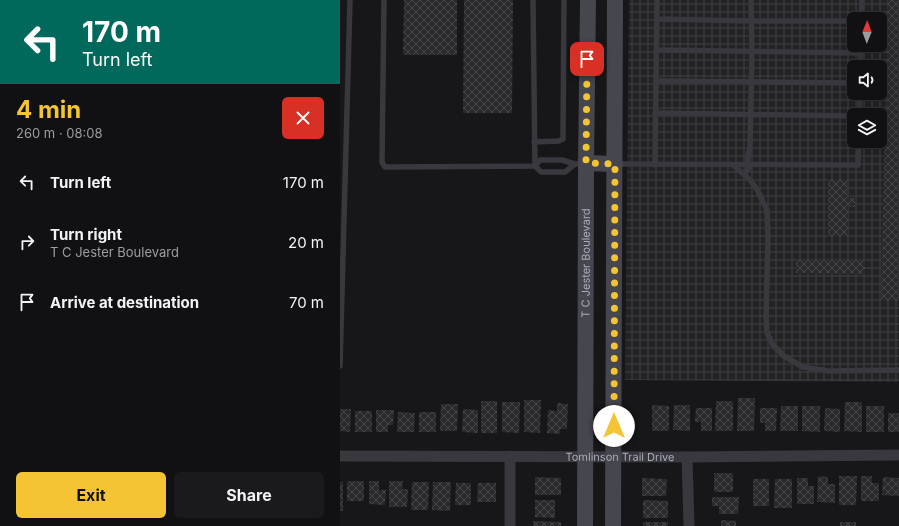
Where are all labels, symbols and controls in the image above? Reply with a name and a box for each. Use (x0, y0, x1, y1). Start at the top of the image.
north arrow (847, 12, 887, 52)
map controls (847, 12, 887, 148)
text: 170 m (82, 15, 161, 49)
icon: left (16, 16, 68, 68)
pin (570, 42, 604, 76)
icon: arrive (576, 48, 598, 70)
text: Turn left (82, 49, 152, 70)
button: sound (847, 60, 887, 100)
text: 4 min (16, 95, 81, 124)
button: close (282, 97, 324, 139)
button: layers (847, 108, 887, 148)
text: 260 m · 08:08 (16, 125, 103, 141)
icon: left (16, 171, 38, 193)
text: Turn left (50, 173, 111, 192)
text: 170 m (283, 173, 324, 192)
street label: T C Jester Boulevard (579, 208, 593, 318)
text: Turn right (50, 225, 122, 244)
icon: right (16, 231, 38, 253)
text: 20 m (288, 233, 324, 252)
text: T C Jester Boulevard (50, 244, 179, 260)
icon: arrive (16, 291, 38, 313)
text: Arrive at destination (50, 293, 199, 312)
text: 70 m (289, 293, 324, 312)
position arrow (593, 405, 635, 447)
street label: Tomlinson Trail Drive (565, 450, 675, 464)
button: Exit (16, 472, 166, 518)
button: Share (174, 472, 324, 518)

